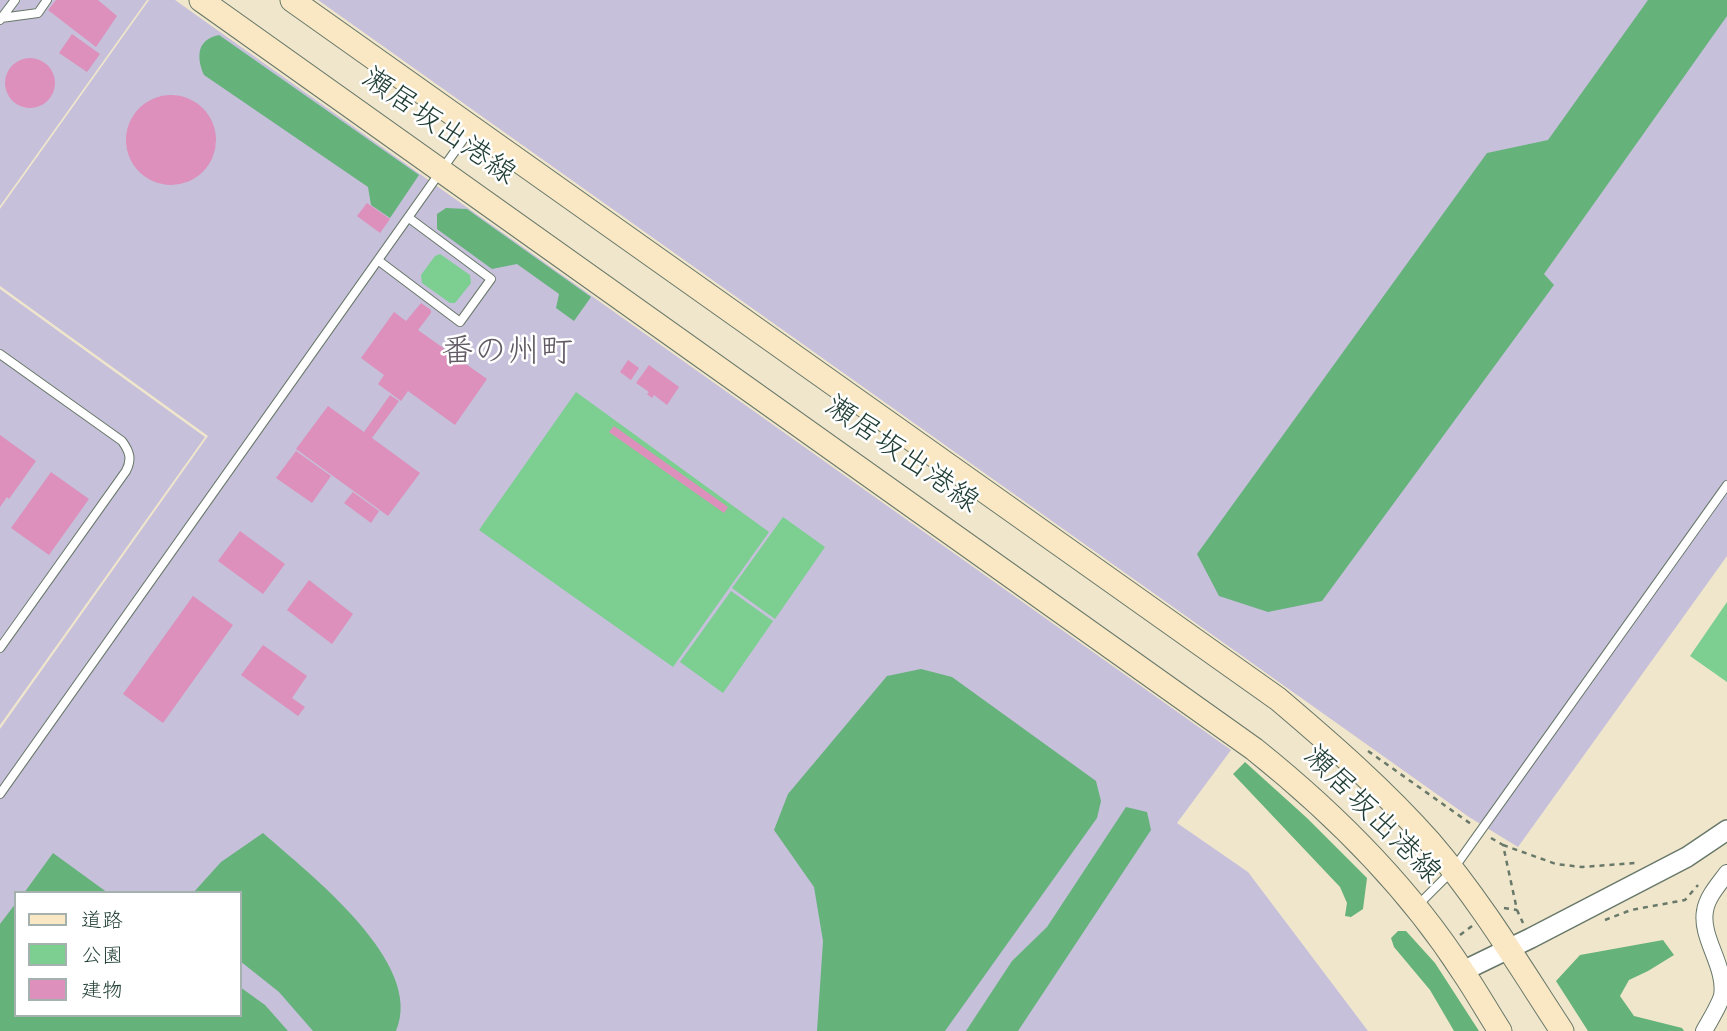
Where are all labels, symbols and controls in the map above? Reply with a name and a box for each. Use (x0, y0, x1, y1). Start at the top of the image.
street label: 瀬居坂出港線 (353, 63, 521, 195)
district label: 番の州町 (441, 336, 573, 376)
street label: 瀬居坂出港線 (816, 391, 984, 523)
street label: 瀬居坂出港線 (1294, 741, 1446, 893)
legend (14, 891, 242, 1017)
text: 道路 (81, 907, 123, 937)
text: 公園 (81, 942, 123, 972)
text: 建物 (81, 977, 123, 1007)

